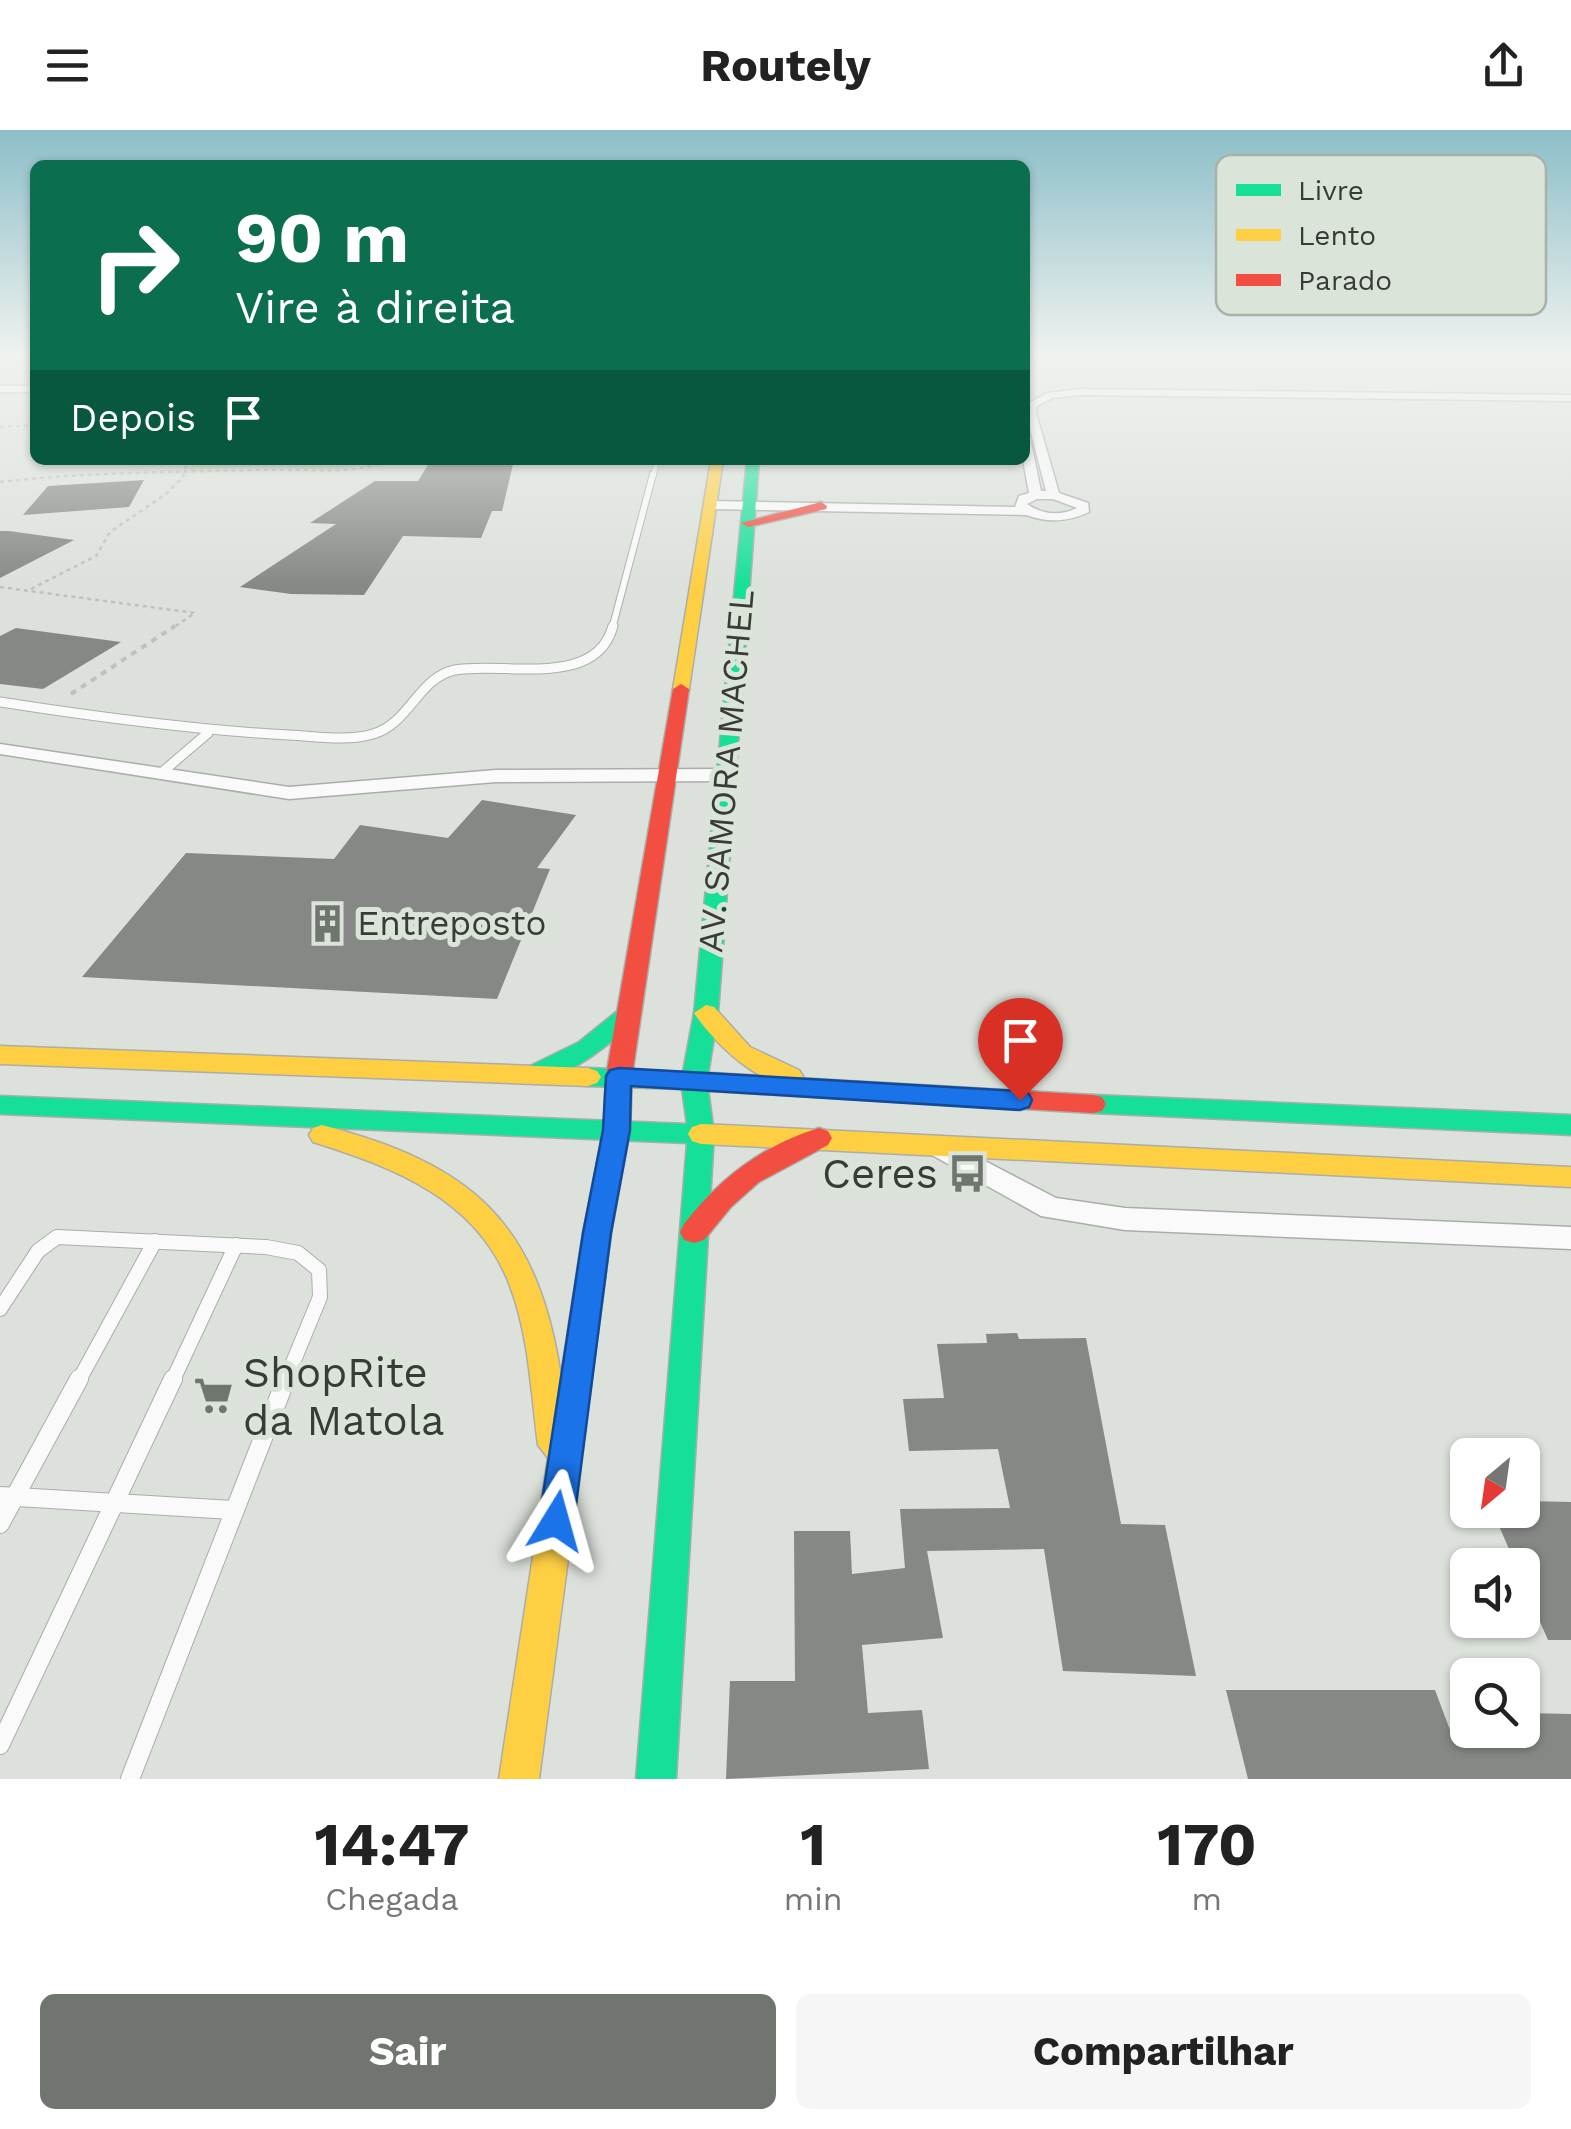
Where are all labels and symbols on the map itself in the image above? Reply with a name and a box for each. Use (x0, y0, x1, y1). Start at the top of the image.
legend (1216, 155, 1546, 315)
text: Livre (1298, 174, 1364, 207)
text: Lento (1298, 219, 1376, 252)
text: Parado (1298, 264, 1392, 297)
street label: AV. SAMORA MACHEL (689, 588, 763, 954)
building icon: Entreposto (306, 902, 348, 944)
place label: Entreposto (357, 902, 546, 944)
pin (978, 998, 1063, 1101)
place label: Ceres (822, 1149, 938, 1198)
bus stop icon: Ceres (947, 1152, 989, 1194)
place label: ShopRite da Matola (243, 1348, 444, 1445)
supermarket icon: ShopRite da Matola (192, 1375, 234, 1417)
north arrow (1450, 1438, 1540, 1528)
position arrow (504, 1469, 608, 1573)

